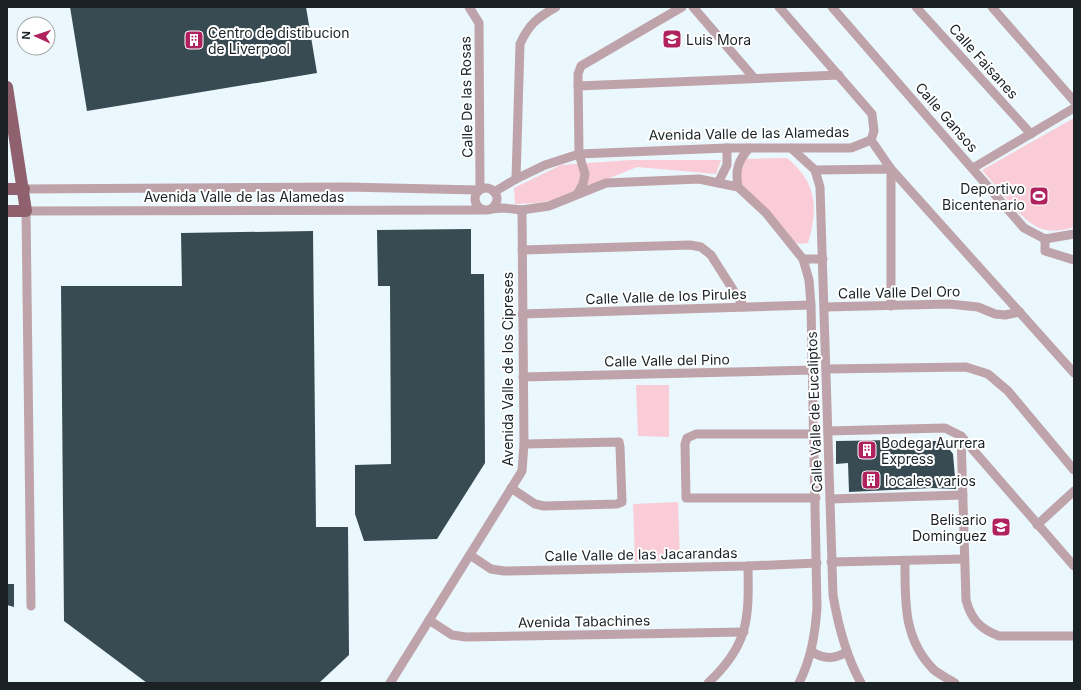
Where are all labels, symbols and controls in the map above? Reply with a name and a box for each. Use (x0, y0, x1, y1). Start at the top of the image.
north arrow (16, 16, 56, 56)
street label: Calle Faisanes (946, 20, 1022, 102)
place label: Centro de distibucion de Liverpool (208, 24, 350, 57)
school or university icon: Luis Mora (661, 28, 683, 50)
building icon: Centro de distibucion de Liverpool (183, 29, 205, 51)
text: N (19, 31, 33, 40)
place label: Luis Mora (686, 31, 751, 48)
street label: Calle De las Rosas (456, 36, 476, 158)
street label: Calle Gansos (912, 79, 982, 155)
street label: Avenida Valle de las Alamedas (649, 123, 849, 143)
place label: Deportivo Bicentenario (942, 180, 1025, 213)
sports icon: Deportivo Bicentenario (1028, 185, 1050, 207)
street label: Avenida Valle de las Alamedas (144, 188, 344, 205)
street label: Avenida Valle de los Cipreses (499, 272, 516, 466)
street label: Calle Valle Del Oro (838, 282, 960, 302)
street label: Calle Valle de los Pirules (585, 285, 747, 307)
street label: Calle Valle de Eucaliptos (803, 331, 825, 493)
street label: Calle Valle del Pino (604, 350, 730, 370)
place label: Bodega Aurrera Express (881, 434, 985, 467)
building icon: Bodega Aurrera Express (856, 439, 878, 461)
building icon: locales varios (860, 469, 882, 491)
place label: locales varios (885, 472, 976, 489)
place label: Belisario Dominguez (912, 511, 987, 544)
school or university icon: Belisario Dominguez (990, 516, 1012, 538)
street label: Calle Valle de las Jacarandas (544, 544, 738, 564)
street label: Avenida Tabachines (518, 611, 650, 631)

